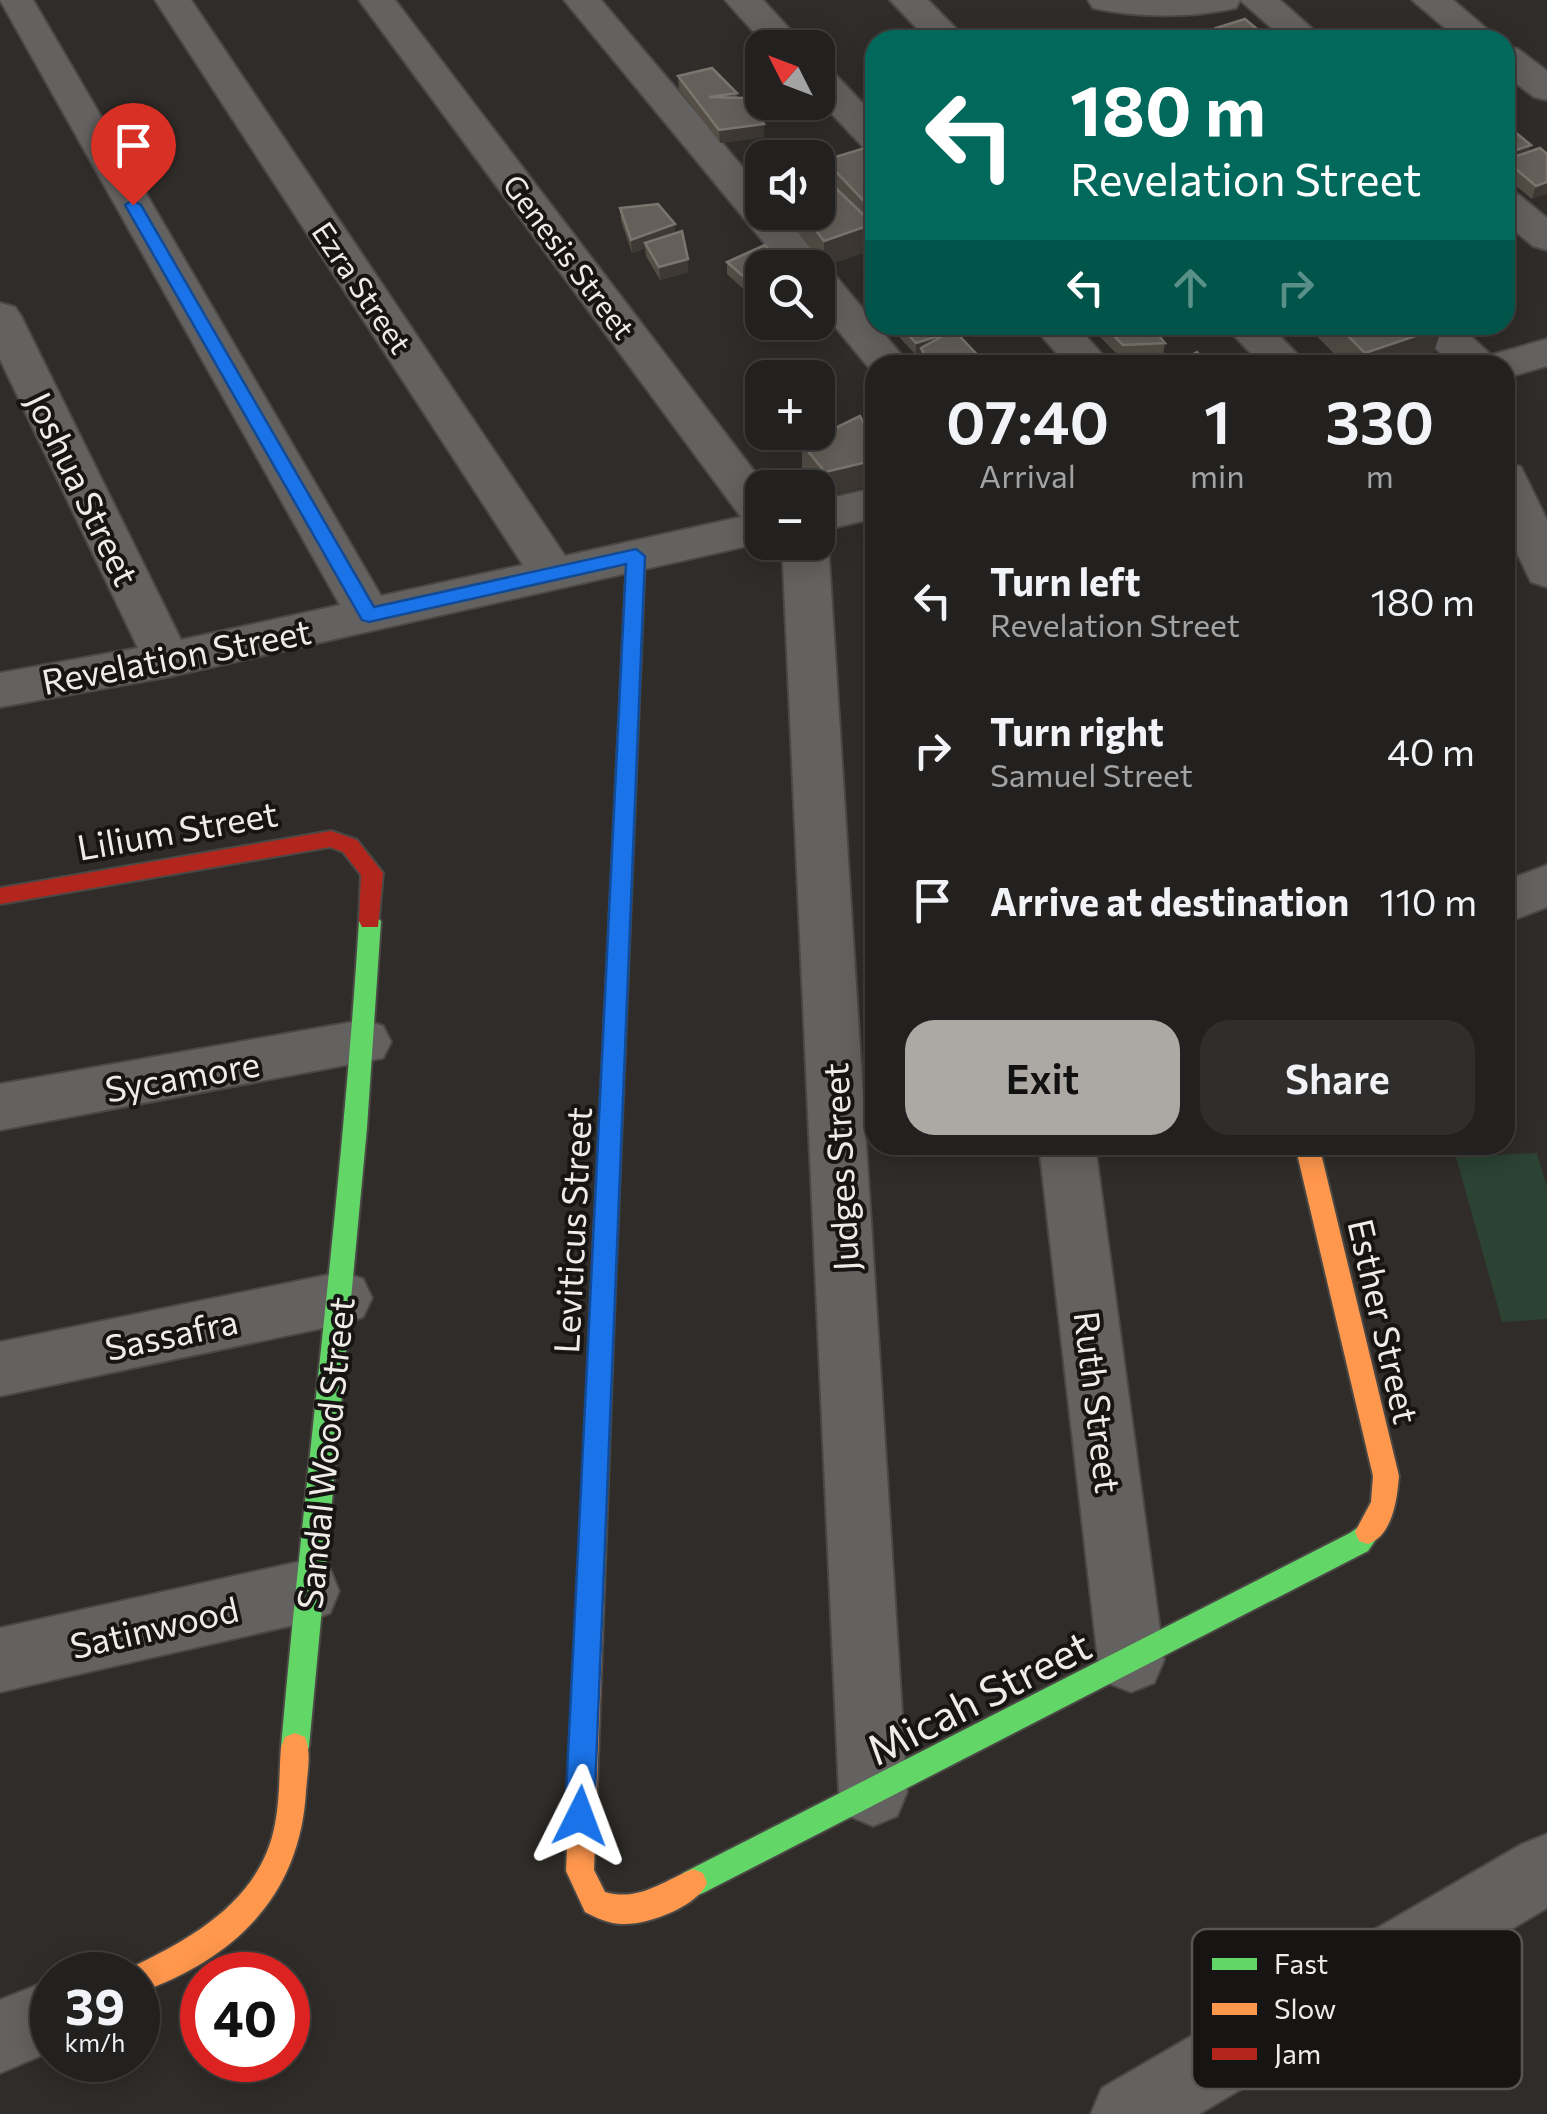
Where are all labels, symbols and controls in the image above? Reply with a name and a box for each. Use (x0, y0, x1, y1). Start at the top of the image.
north arrow (745, 30, 835, 120)
map controls (745, 30, 835, 560)
text: 180 m (1070, 65, 1266, 150)
icon: left (905, 70, 1035, 200)
pin (91, 103, 176, 206)
icon: arrive (106, 118, 161, 173)
button: sound (745, 140, 835, 230)
text: Revelation Street (1070, 150, 1421, 205)
street label: Genesis Street (496, 166, 644, 346)
street label: Ezra Street (306, 214, 420, 360)
button: search (745, 250, 835, 340)
icon: left (1058, 260, 1113, 315)
icon: ahead (1163, 260, 1218, 315)
icon: right (1268, 260, 1323, 315)
button: + (745, 360, 835, 450)
text: 07:40 (946, 383, 1109, 456)
text: 1 (1204, 383, 1231, 456)
text: 330 (1325, 383, 1434, 456)
street label: Joshua Street (19, 384, 149, 592)
text: Arrival (979, 455, 1076, 495)
text: min (1190, 455, 1244, 495)
text: m (1366, 455, 1394, 495)
button: − (745, 470, 835, 560)
text: Turn left (990, 557, 1141, 604)
icon: left (905, 573, 960, 628)
text: 180 m (1370, 577, 1475, 624)
text: Revelation Street (990, 604, 1240, 644)
street label: Revelation Street (38, 608, 314, 702)
text: Turn right (990, 707, 1164, 754)
icon: right (905, 723, 960, 778)
text: 40 m (1387, 727, 1475, 774)
text: Samuel Street (990, 754, 1193, 794)
street label: Lilium Street (73, 790, 281, 868)
icon: arrive (905, 873, 960, 928)
text: Arrive at destination (990, 877, 1349, 924)
text: 110 m (1379, 877, 1477, 924)
button: Exit (905, 1020, 1180, 1135)
button: Share (1200, 1020, 1475, 1135)
street label: Sycamore (101, 1040, 263, 1110)
street label: Judges Street (812, 1062, 866, 1272)
street label: Leviticus Street (543, 1106, 599, 1354)
street label: Esther Street (1341, 1214, 1429, 1428)
street label: Sandal Wood Street (286, 1295, 362, 1611)
street label: Sassafra (101, 1298, 241, 1368)
street label: Ruth Street (1067, 1309, 1131, 1495)
street label: Satinwood (66, 1586, 242, 1666)
street label: Micah Street (857, 1617, 1099, 1775)
position arrow (528, 1764, 632, 1868)
legend (1192, 1929, 1522, 2089)
text: Fast (1274, 1946, 1328, 1980)
speed limit sign: 40 (180, 1952, 310, 2082)
text: 39 (65, 1974, 125, 2035)
text: Slow (1274, 1991, 1336, 2025)
text: km/h (65, 2027, 125, 2057)
text: Jam (1274, 2036, 1321, 2070)

